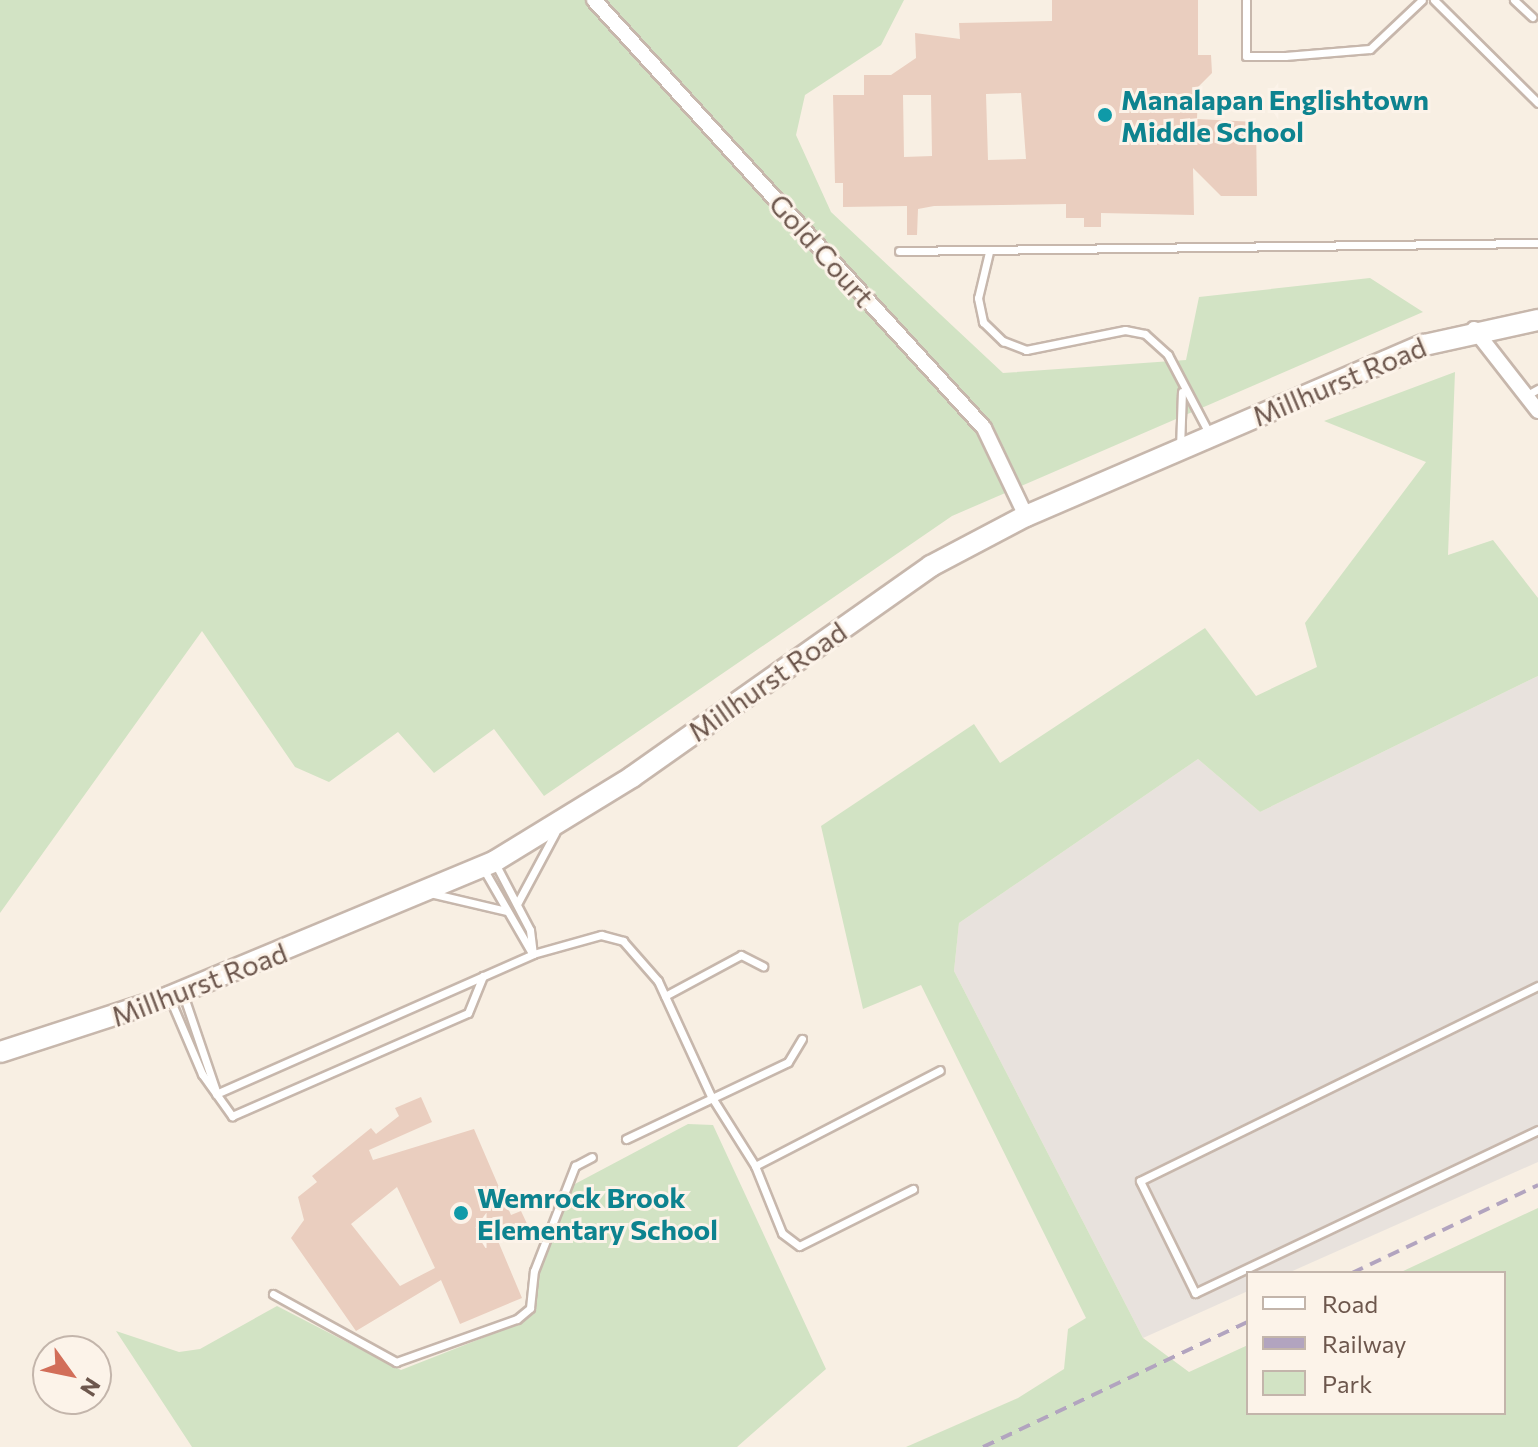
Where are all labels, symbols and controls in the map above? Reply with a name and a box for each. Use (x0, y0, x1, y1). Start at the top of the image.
place label: Manalapan Englishtown Middle School (1121, 82, 1429, 148)
marker: Manalapan Englishtown Middle School (1096, 106, 1114, 124)
street label: Gold Court (763, 187, 881, 313)
street label: Millhurst Road (1247, 329, 1431, 433)
street label: Millhurst Road (681, 614, 853, 748)
street label: Millhurst Road (106, 935, 292, 1033)
place label: Wemrock Brook Elementary School (477, 1180, 718, 1246)
marker: Wemrock Brook Elementary School (452, 1204, 470, 1222)
legend (1246, 1271, 1506, 1415)
text: Road (1322, 1289, 1378, 1318)
text: Railway (1322, 1329, 1407, 1358)
north arrow (32, 1335, 112, 1415)
text: Park (1322, 1369, 1372, 1398)
text: N (75, 1373, 107, 1402)

